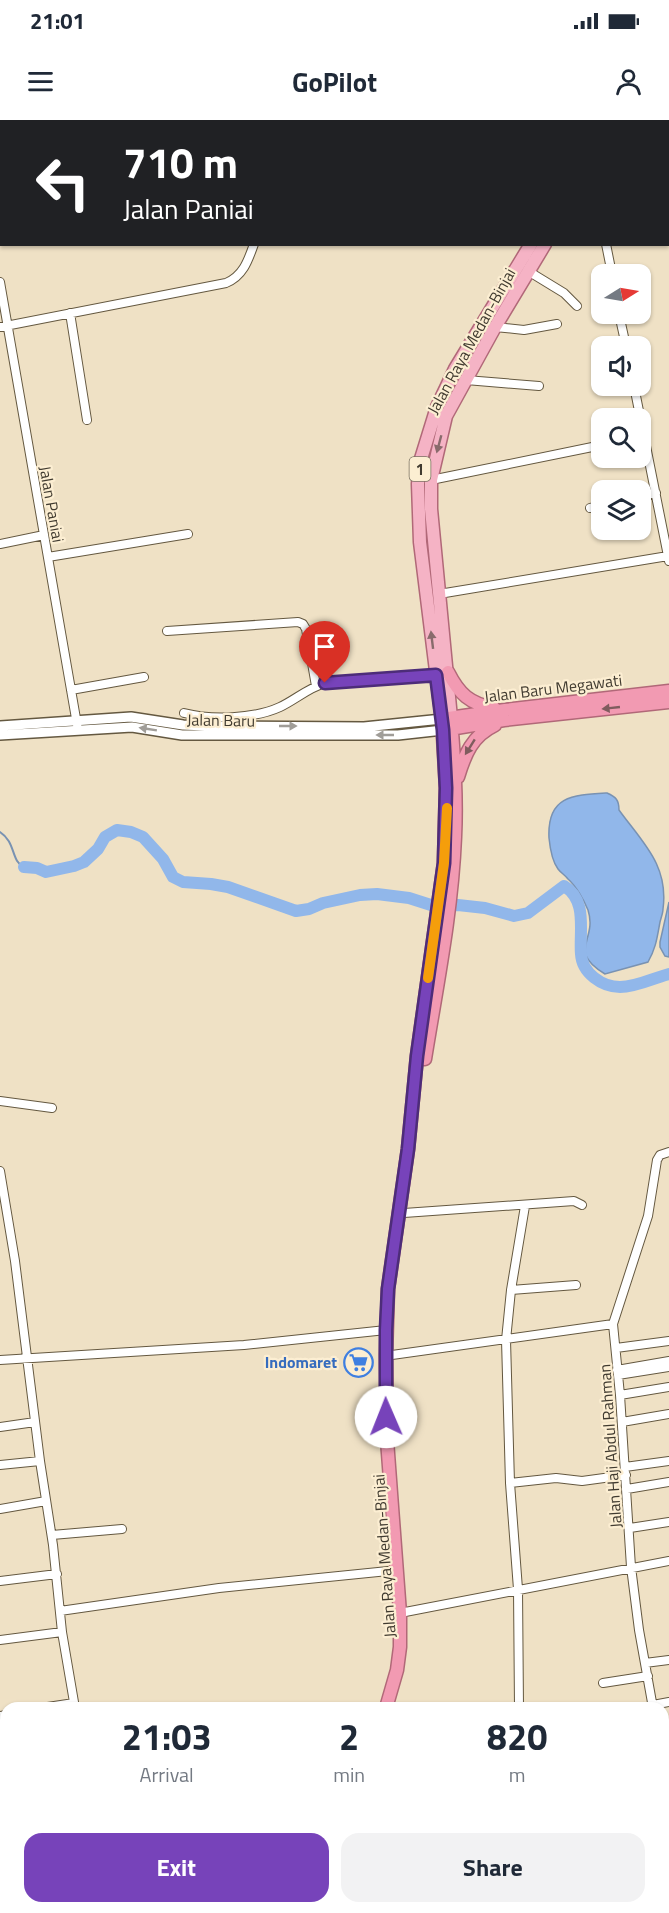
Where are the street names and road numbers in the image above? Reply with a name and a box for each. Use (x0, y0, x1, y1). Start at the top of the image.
street label: Jalan Raya Medan-Binjai (421, 264, 521, 418)
road number: 1 (410, 457, 430, 481)
street label: Jalan Paniai (33, 464, 71, 544)
street label: Jalan Baru Megawati (483, 668, 623, 708)
street label: Jalan Baru (187, 707, 255, 733)
street label: Jalan Haji Abdul Rahman (592, 1363, 628, 1529)
street label: Jalan Raya Medan-Binjai (366, 1473, 402, 1639)

